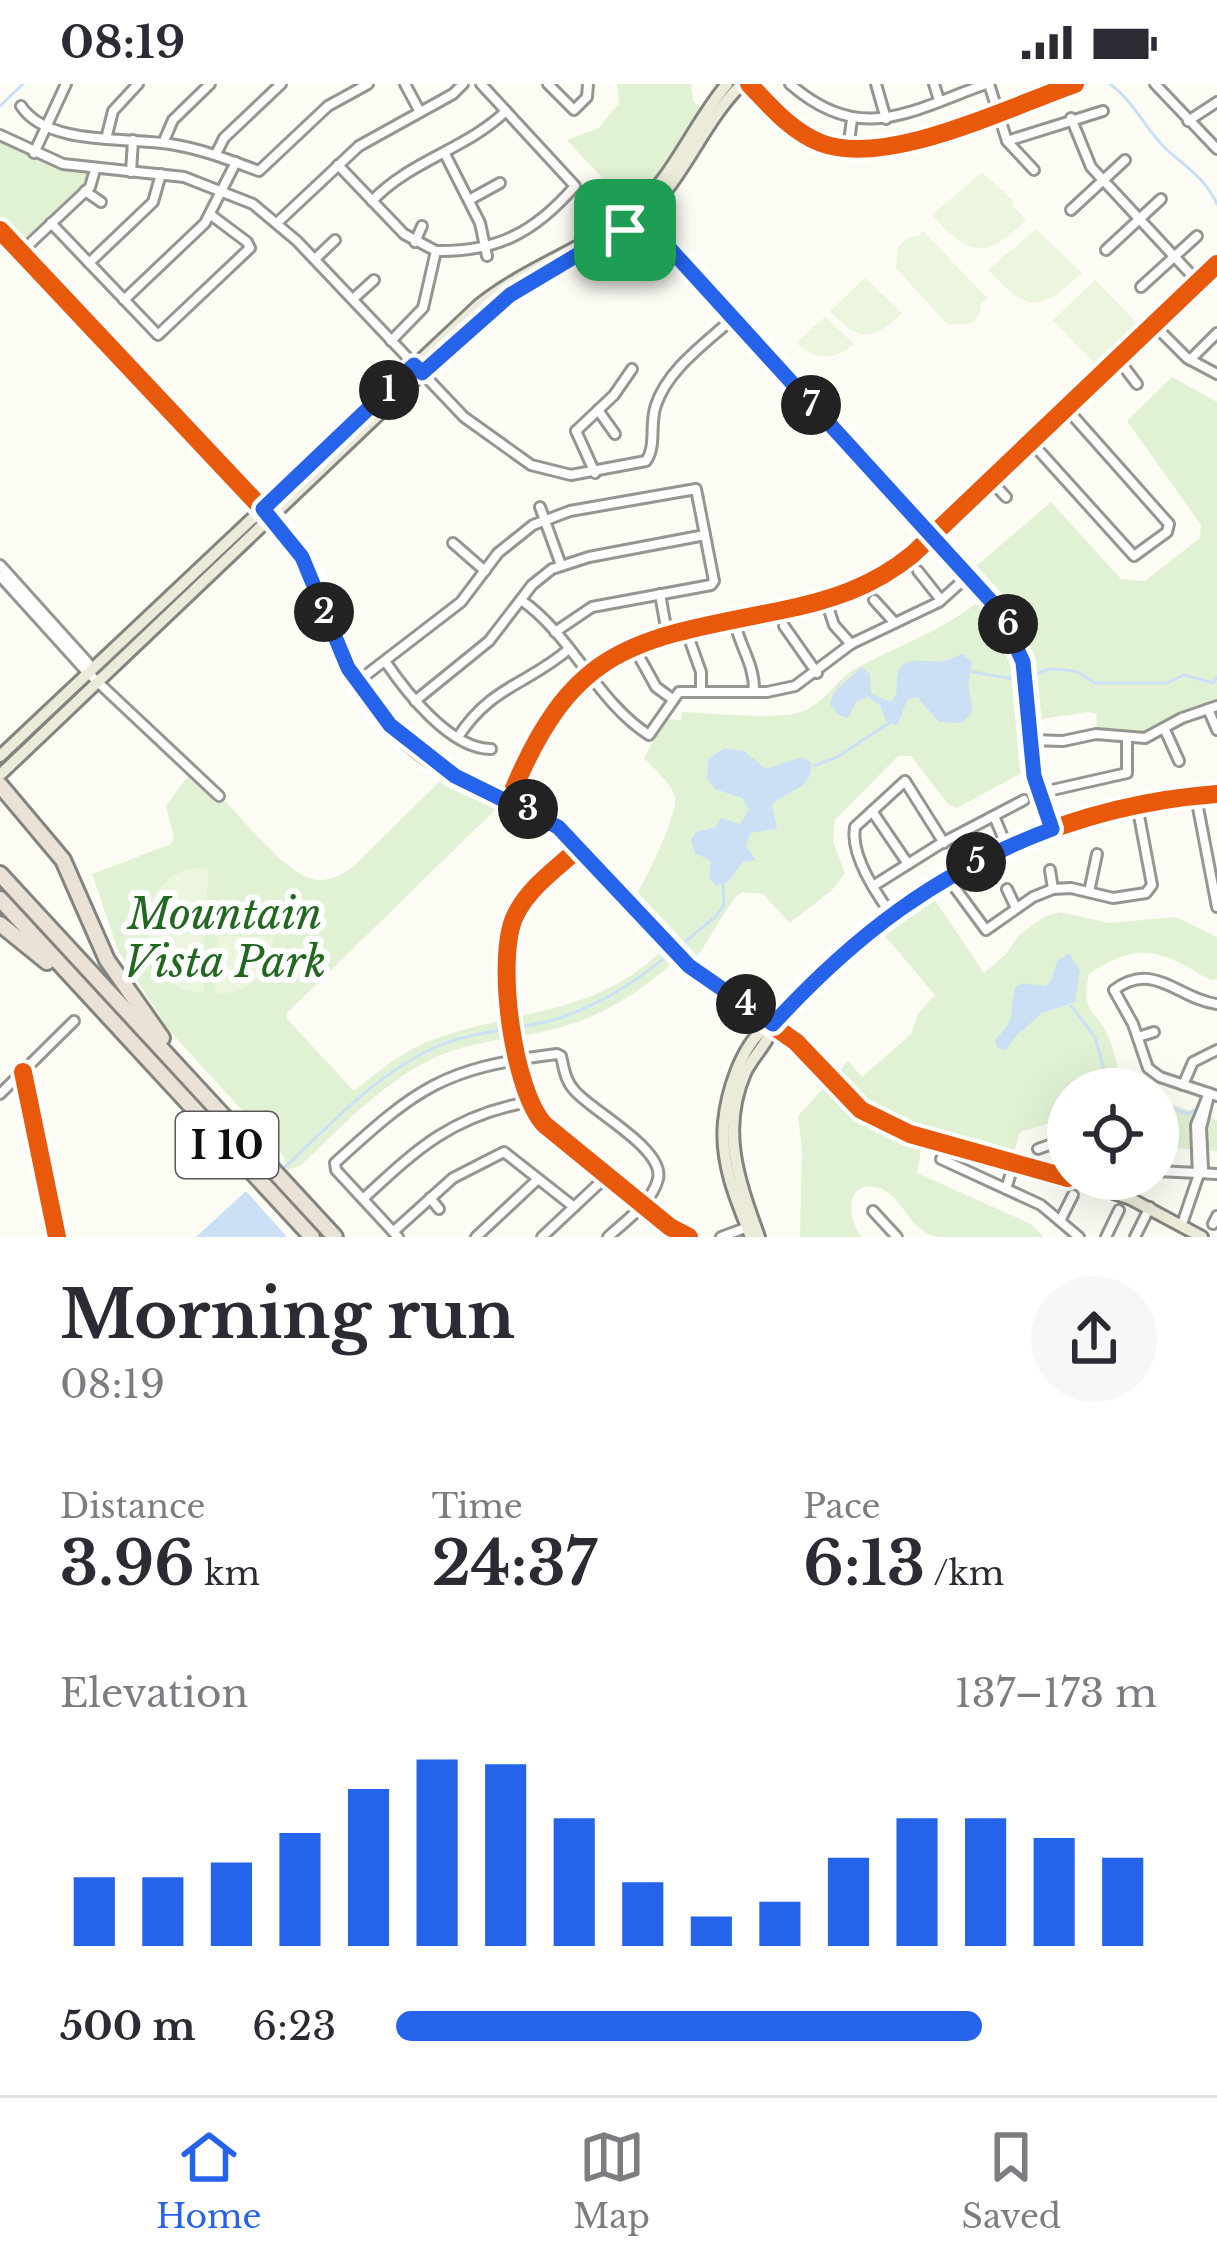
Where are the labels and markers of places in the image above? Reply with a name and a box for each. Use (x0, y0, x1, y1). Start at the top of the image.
pin (574, 179, 676, 281)
pin: 1 (359, 360, 419, 420)
pin: 7 (781, 375, 841, 435)
pin: 2 (294, 582, 354, 642)
pin: 6 (978, 594, 1038, 654)
pin: 3 (498, 779, 558, 839)
pin: 5 (946, 832, 1006, 892)
pin: 4 (716, 974, 776, 1034)

